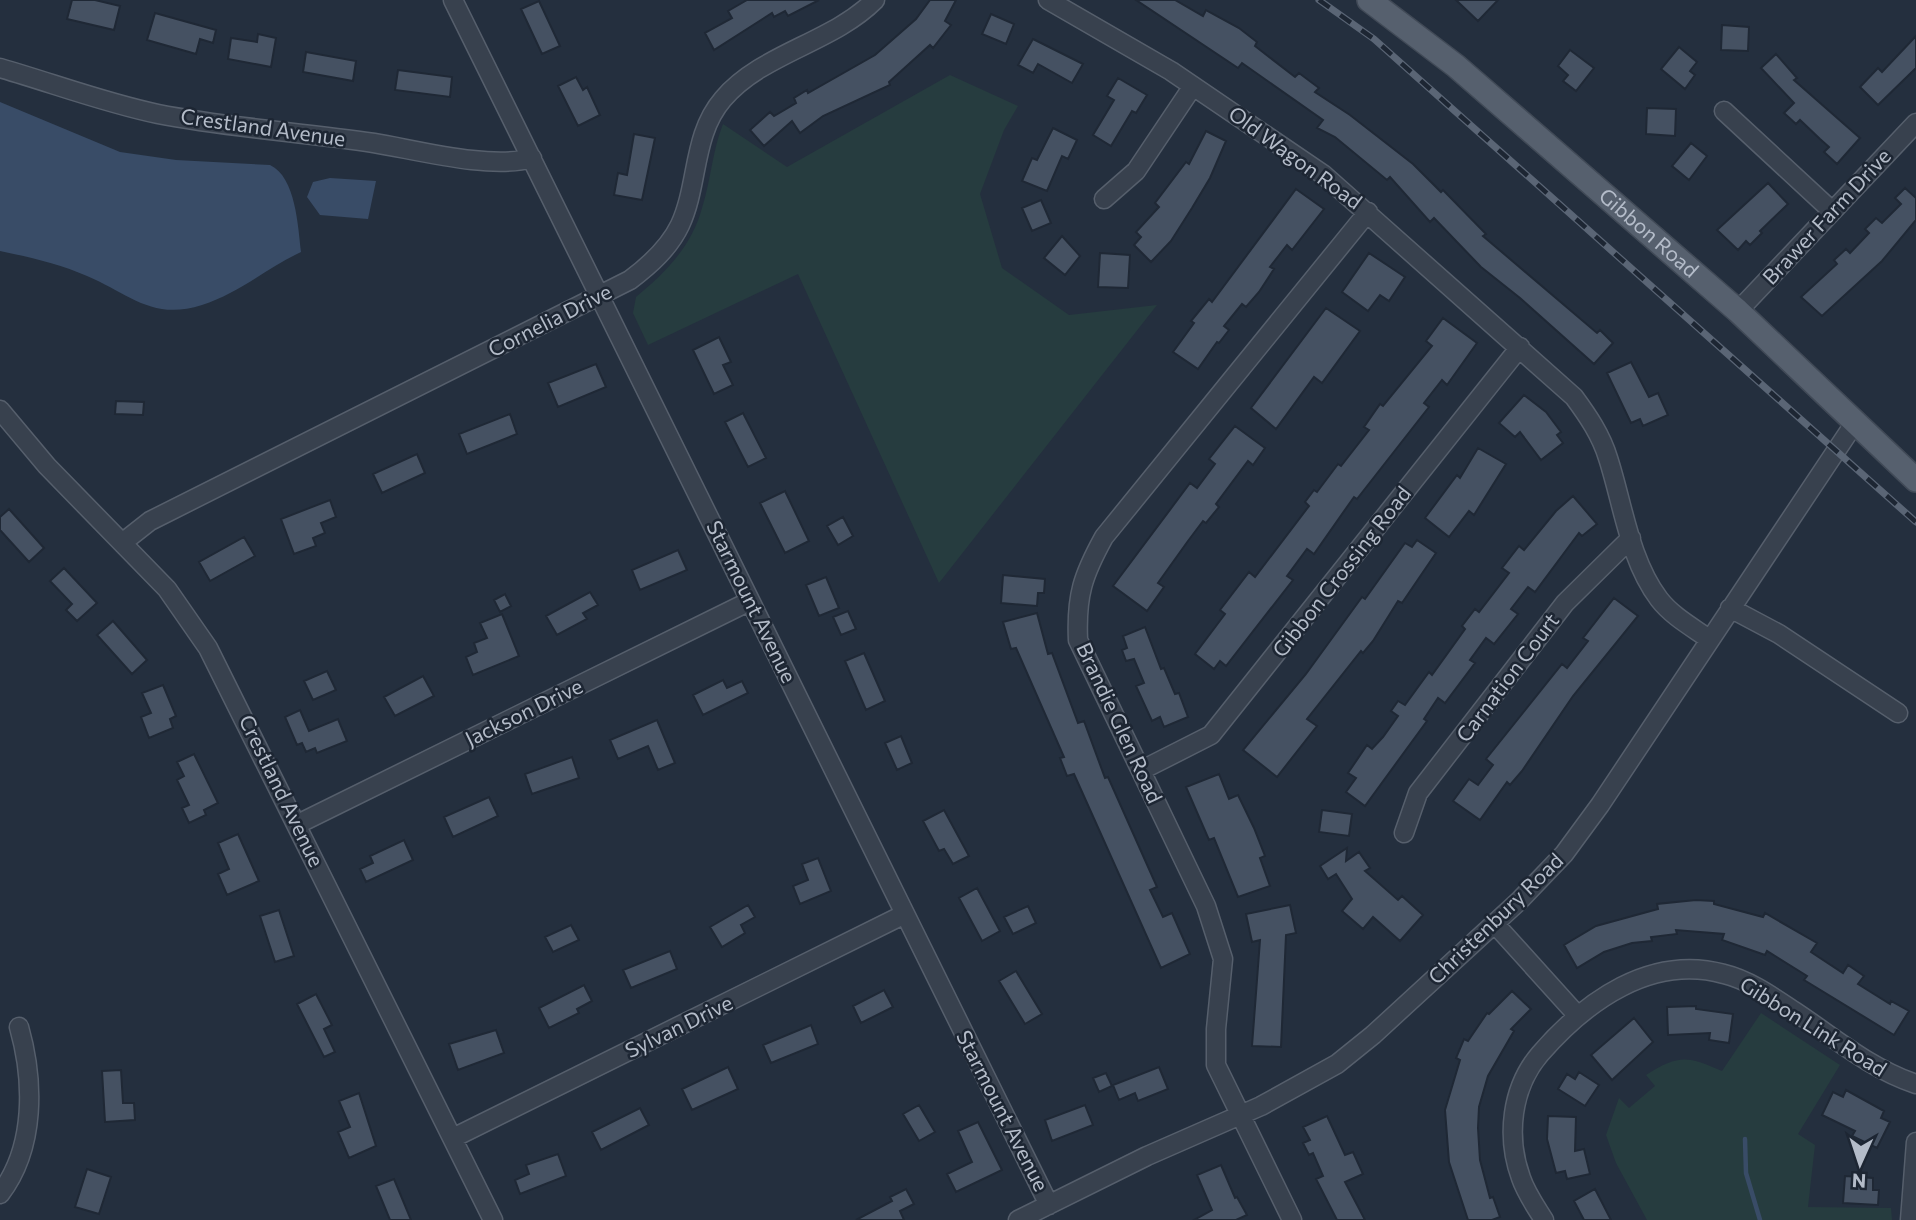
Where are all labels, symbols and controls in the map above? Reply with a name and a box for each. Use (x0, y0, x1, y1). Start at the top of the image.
street label: Old Wagon Road (1224, 100, 1367, 214)
street label: Crestland Avenue (179, 103, 347, 150)
street label: Brawer Farm Drive (1757, 143, 1895, 289)
street label: Gibbon Road (1595, 182, 1704, 282)
street label: Cornelia Drive (484, 278, 615, 361)
street label: Gibbon Crossing Road (1266, 481, 1415, 661)
street label: Starmount Avenue (702, 516, 802, 687)
street label: Carnation Court (1450, 608, 1563, 747)
street label: Brandie Glen Road (1072, 638, 1169, 807)
street label: Jackson Drive (460, 672, 586, 751)
street label: Crestland Avenue (235, 710, 330, 870)
street label: Christenbury Road (1422, 847, 1568, 989)
street label: Gibbon Link Road (1736, 971, 1892, 1081)
street label: Sylvan Drive (621, 989, 736, 1062)
street label: Starmount Avenue (952, 1026, 1055, 1195)
north arrow (1825, 1129, 1895, 1199)
text: N (1851, 1170, 1867, 1193)

